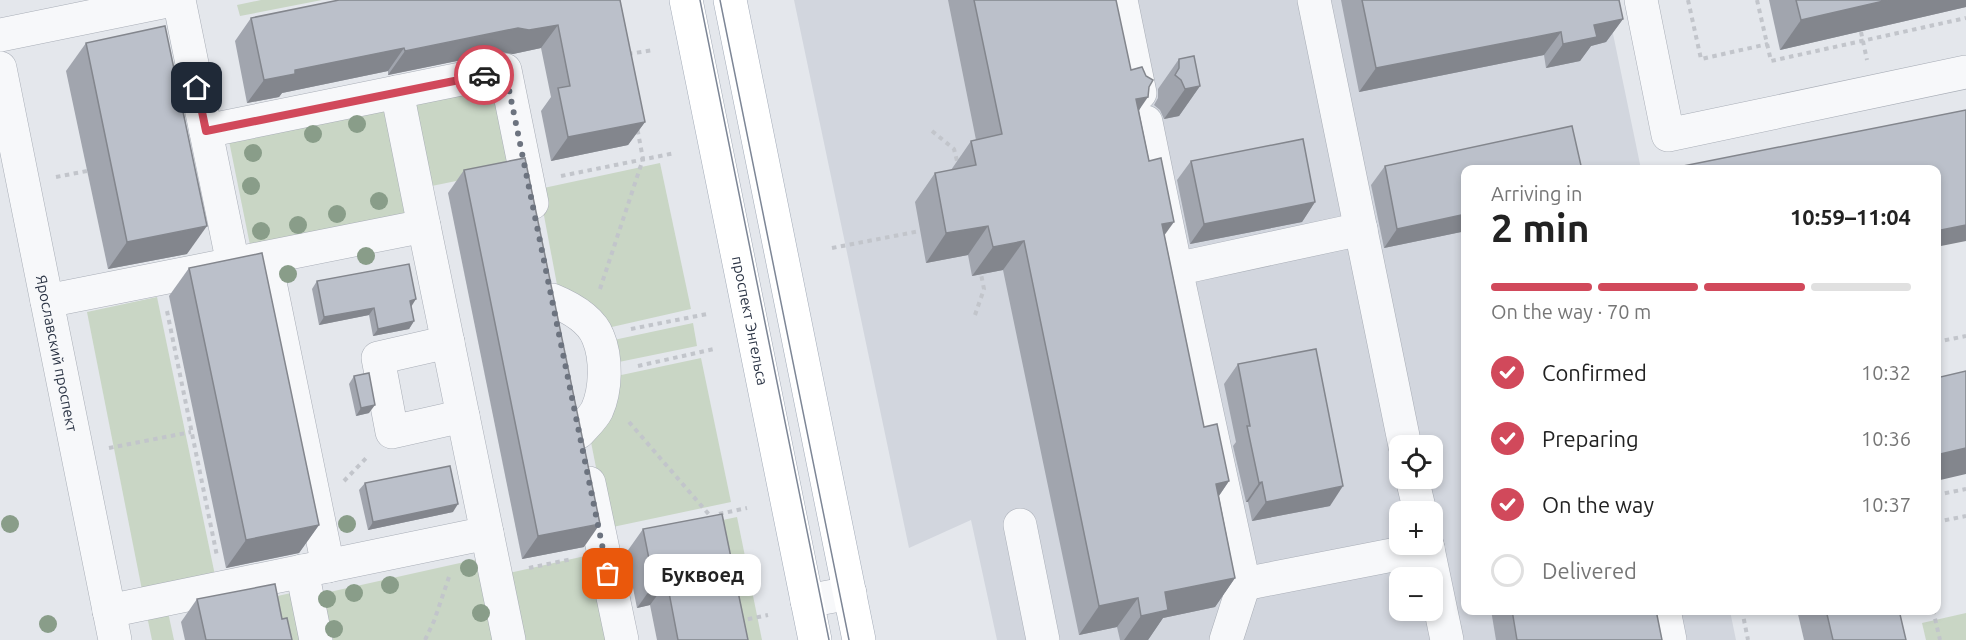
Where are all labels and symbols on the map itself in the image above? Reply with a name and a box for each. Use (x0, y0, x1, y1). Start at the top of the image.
courier (454, 45, 514, 105)
pin (171, 62, 222, 113)
street label: проспект Энгельса (729, 254, 772, 387)
street label: Ярославский проспект (33, 273, 81, 433)
pin (582, 548, 633, 599)
callout: Буквоед (644, 553, 761, 595)

